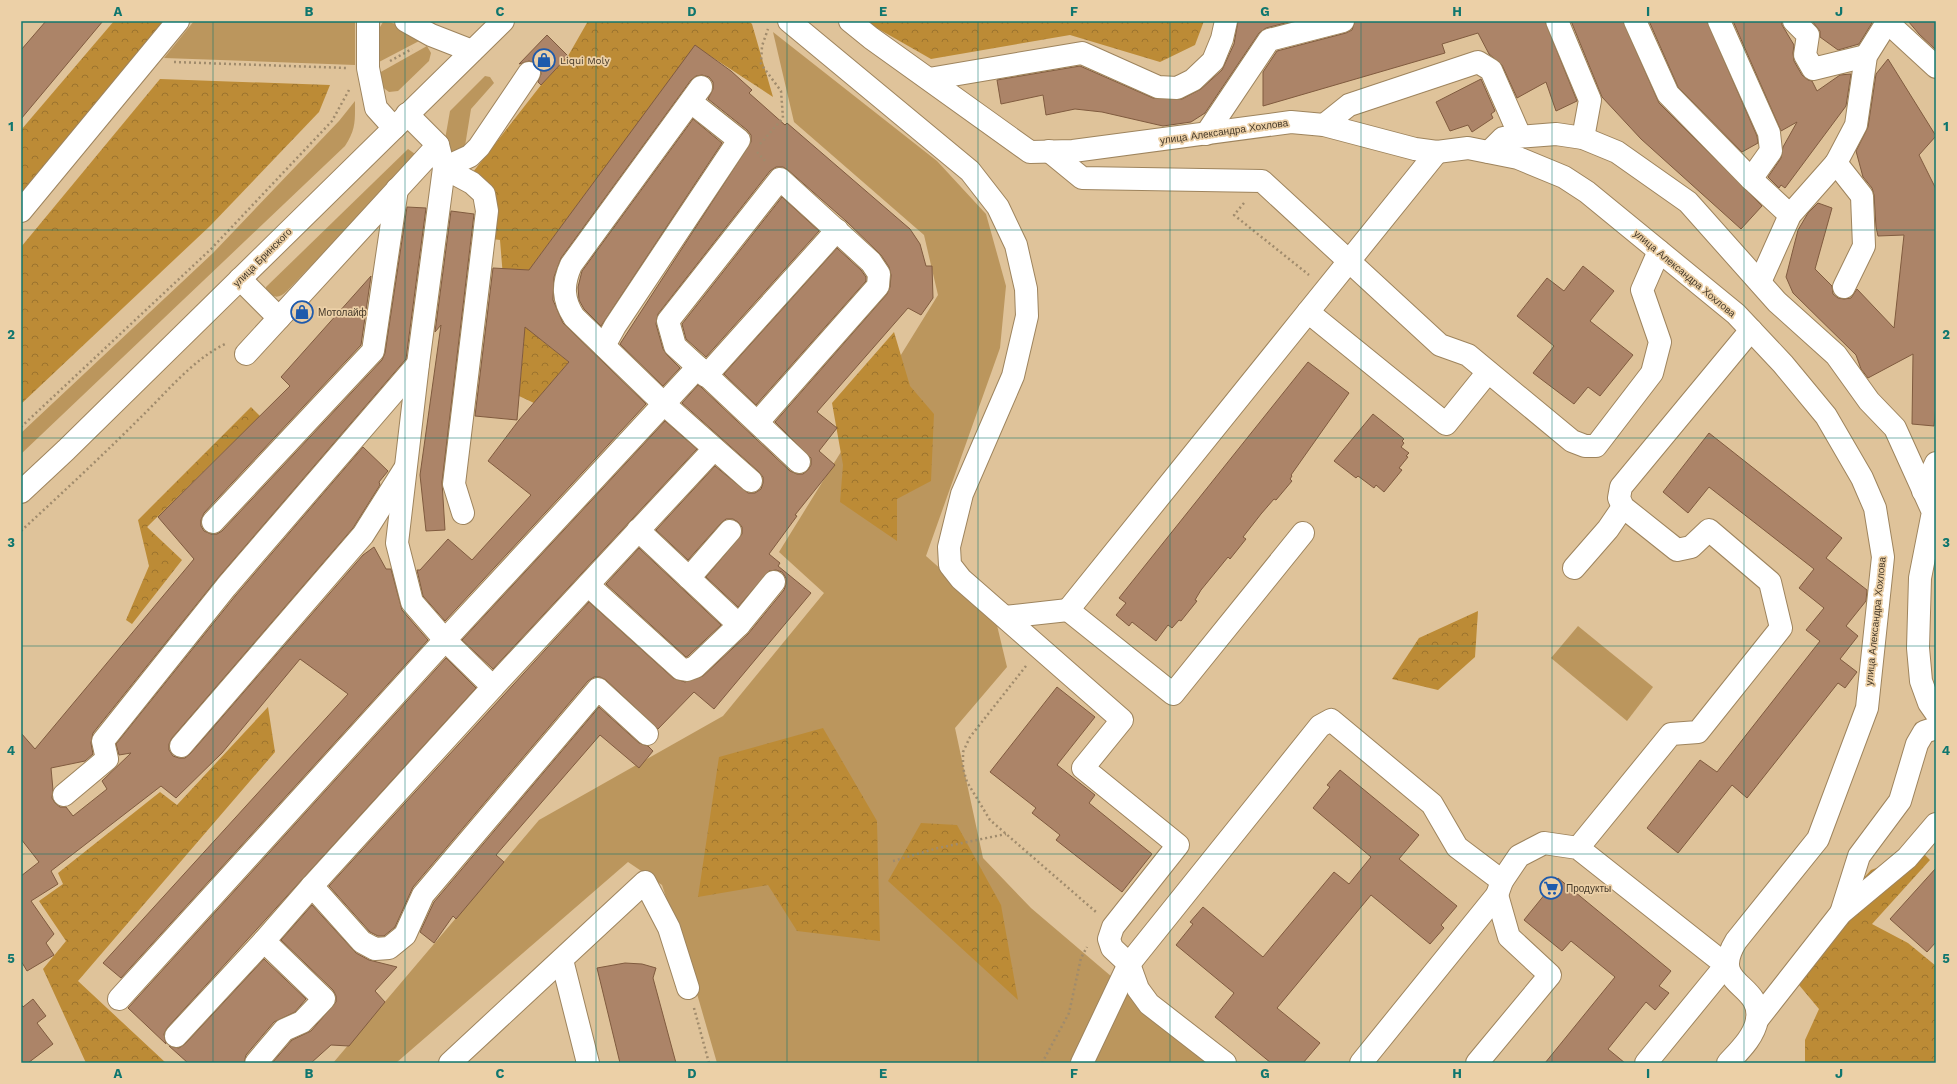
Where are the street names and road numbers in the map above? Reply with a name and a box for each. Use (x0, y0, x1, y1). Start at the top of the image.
street label: улица Александра Хохлова (1159, 117, 1289, 146)
street label: улица Бринского (231, 226, 294, 289)
street label: улица Александра Хохлова (1632, 228, 1738, 319)
street label: улица Александра Хохлова (1863, 556, 1888, 686)

